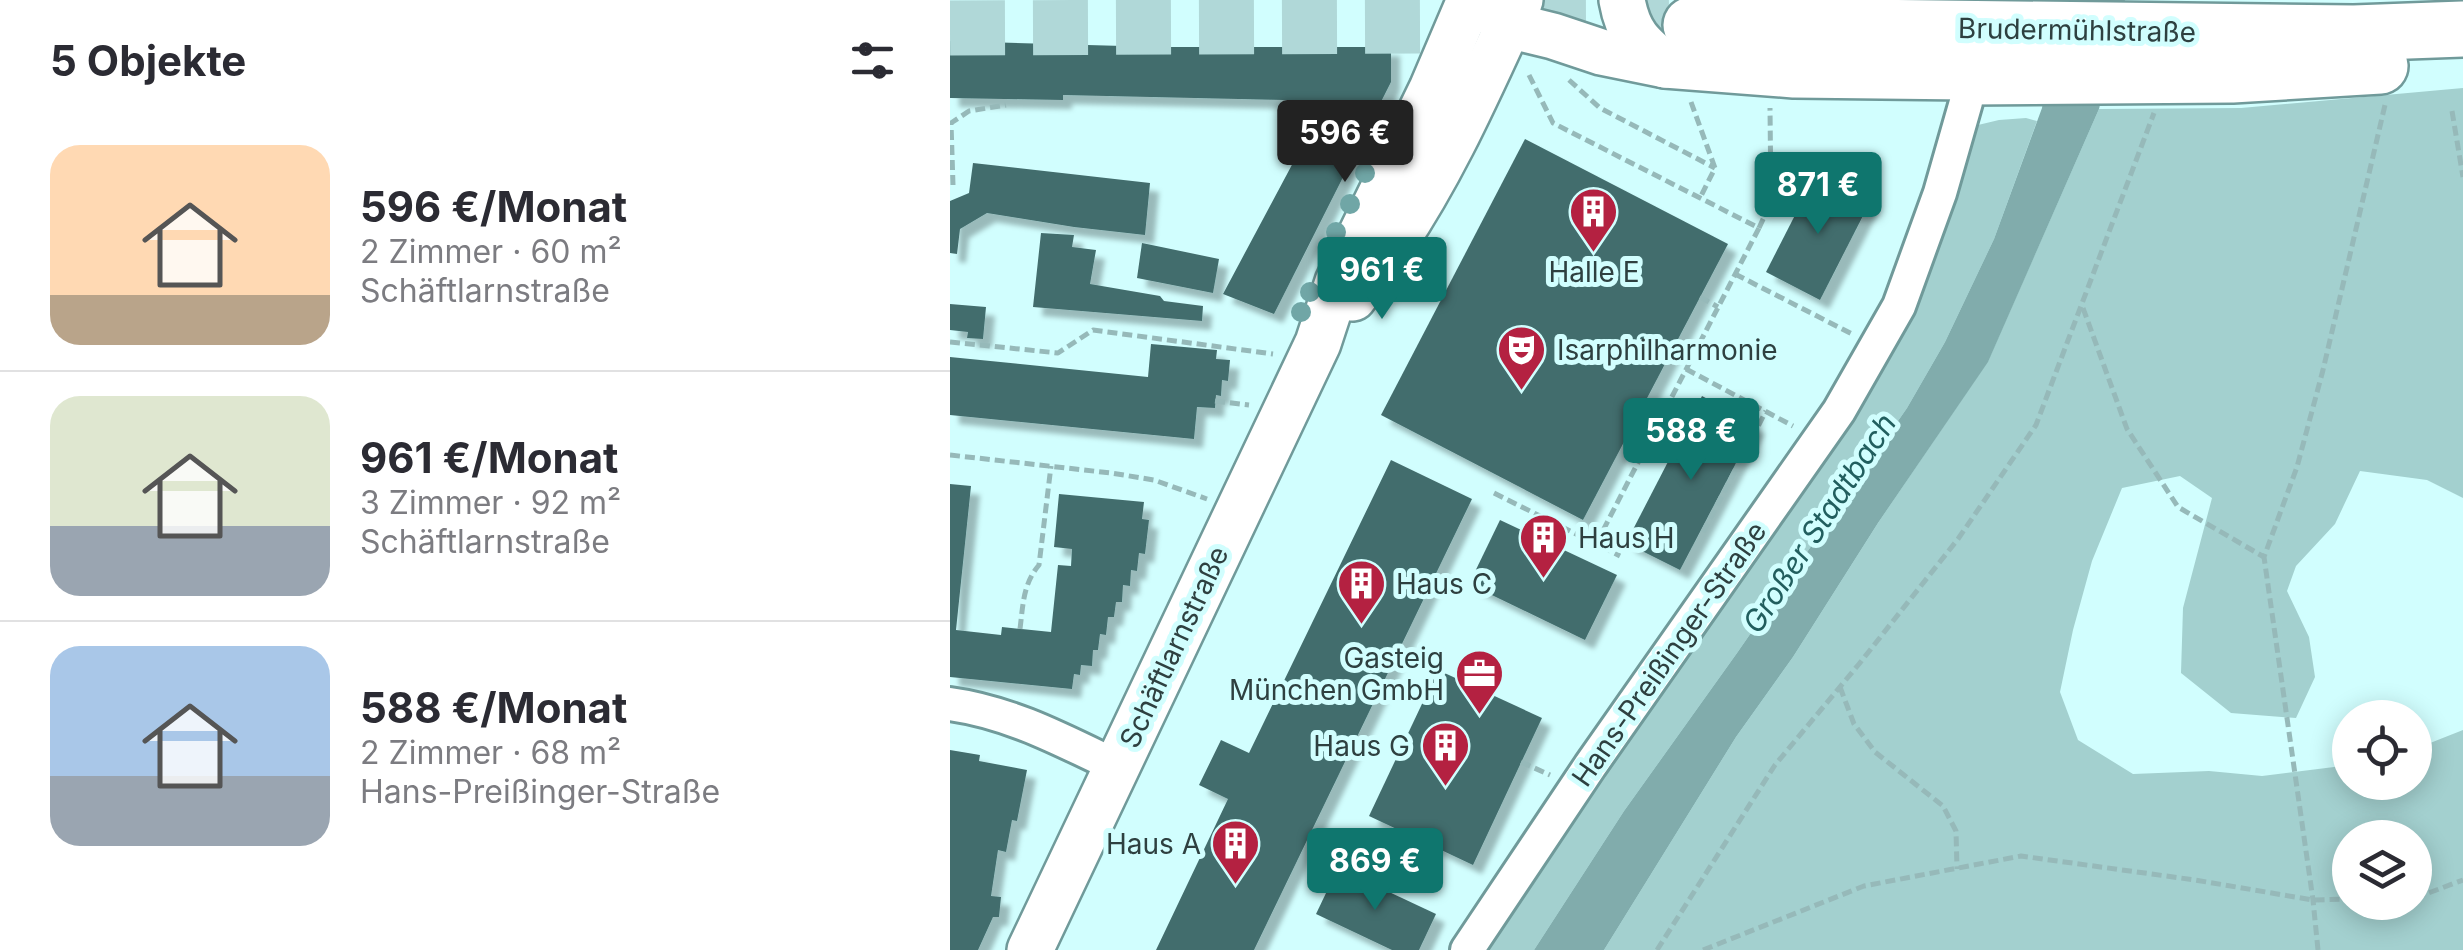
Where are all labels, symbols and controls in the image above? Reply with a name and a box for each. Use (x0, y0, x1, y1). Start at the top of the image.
street label: Brudermühlstraße (1958, 11, 2196, 49)
icon: filters (845, 33, 900, 88)
text: 5 Objekte (50, 35, 246, 86)
pin: 596 € (1275, 100, 1415, 185)
text: 596 € (1299, 113, 1391, 152)
pin: 871 € (1748, 152, 1888, 237)
text: 871 € (1777, 165, 1859, 204)
text: 596 €/Monat (360, 181, 627, 232)
icon: home (130, 185, 250, 305)
building icon: Halle E (1568, 186, 1620, 254)
text: 2 Zimmer · 60 m² (360, 232, 622, 271)
pin: 961 € (1312, 237, 1452, 322)
text: 961 € (1340, 250, 1424, 289)
place label: Halle E (1548, 255, 1640, 289)
text: Schäftlarnstraße (360, 271, 610, 310)
theatre icon: Isarphilharmonie (1496, 324, 1548, 392)
place label: Isarphilharmonie (1557, 333, 1778, 367)
pin: 588 € (1621, 398, 1761, 483)
water label: Großer Stadtbach (1735, 407, 1903, 639)
text: 588 € (1645, 411, 1737, 450)
text: 961 €/Monat (360, 432, 618, 483)
icon: home (130, 436, 250, 556)
text: 3 Zimmer · 92 m² (360, 483, 621, 522)
building icon: Haus H (1517, 512, 1569, 580)
street label: Hans-Preißinger-Straße (1565, 515, 1773, 793)
place label: Haus H (1578, 521, 1675, 555)
text: Schäftlarnstraße (360, 522, 610, 561)
street label: Schäftlarnstraße (1112, 541, 1236, 753)
building icon: Haus C (1335, 558, 1387, 626)
place label: Haus C (1396, 567, 1492, 601)
place label: Gasteig München GmbH (1229, 641, 1444, 707)
office icon: Gasteig München GmbH (1453, 648, 1505, 716)
text: 588 €/Monat (360, 682, 627, 733)
icon: home (130, 686, 250, 806)
map controls (2332, 700, 2432, 920)
button: locate (2332, 700, 2432, 800)
building icon: Haus G (1419, 720, 1471, 788)
place label: Haus G (1313, 729, 1410, 763)
text: 2 Zimmer · 68 m² (360, 733, 621, 772)
text: Hans-Preißinger-Straße (360, 772, 720, 811)
building icon: Haus A (1210, 818, 1262, 886)
button: layers (2332, 820, 2432, 920)
place label: Haus A (1106, 827, 1201, 861)
pin: 869 € (1305, 828, 1445, 913)
text: 869 € (1329, 841, 1421, 880)

